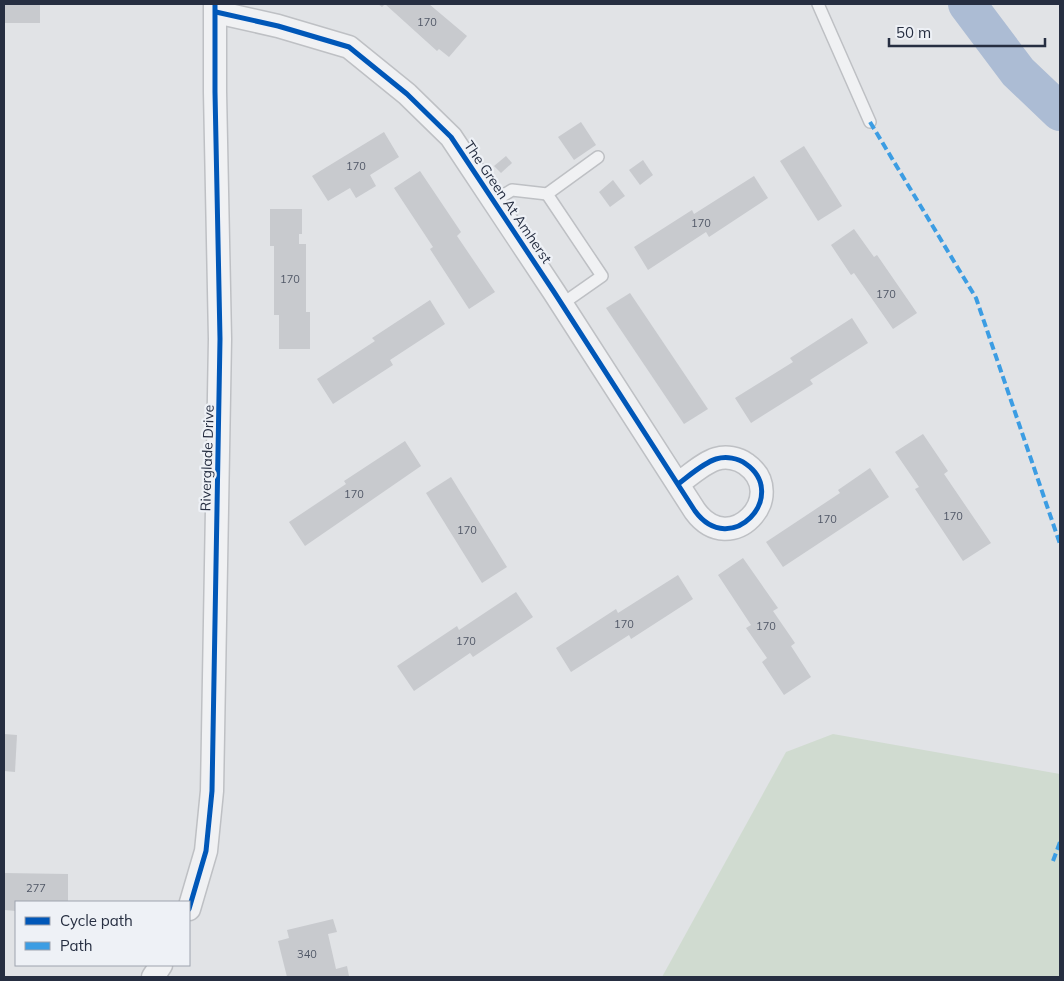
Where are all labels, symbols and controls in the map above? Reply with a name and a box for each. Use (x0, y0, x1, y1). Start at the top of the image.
house number: 170 (417, 15, 437, 29)
scale bar (889, 15, 1045, 47)
text: 50 m (896, 23, 931, 42)
street label: The Green At Amherst (460, 137, 556, 267)
house number: 170 (346, 159, 366, 173)
house number: 170 (691, 216, 711, 230)
house number: 170 (280, 272, 300, 286)
house number: 170 (876, 287, 896, 301)
street label: Riverglade Drive (196, 404, 218, 512)
house number: 170 (344, 487, 364, 501)
house number: 170 (943, 509, 963, 523)
house number: 170 (817, 512, 837, 526)
house number: 170 (457, 523, 477, 537)
house number: 170 (614, 617, 634, 631)
house number: 170 (756, 619, 776, 633)
house number: 170 (456, 634, 476, 648)
house number: 277 (26, 881, 46, 895)
legend (15, 901, 190, 966)
text: Cycle path (60, 911, 133, 930)
text: Path (60, 936, 92, 955)
house number: 340 (297, 947, 317, 961)

